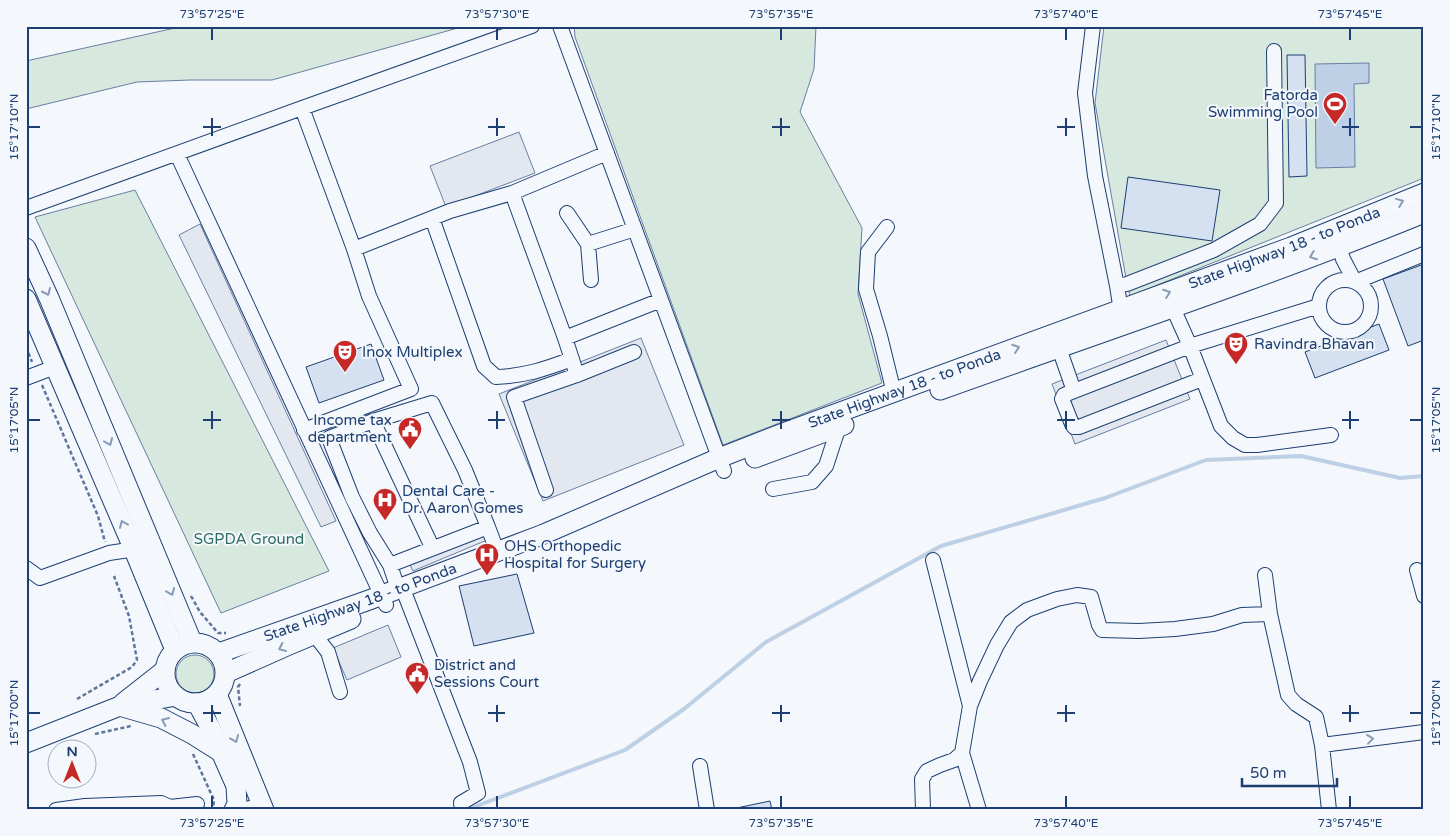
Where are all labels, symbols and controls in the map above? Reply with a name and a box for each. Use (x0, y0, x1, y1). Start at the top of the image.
text: 73°57'25"E (179, 7, 245, 21)
text: 73°57'30"E (464, 7, 530, 21)
text: 73°57'35"E (748, 7, 814, 21)
text: 73°57'40"E (1033, 7, 1099, 21)
text: 73°57'45"E (1317, 7, 1383, 21)
place label: Fatorda Swimming Pool (1208, 86, 1318, 121)
sports icon: Fatorda Swimming Pool (1322, 91, 1348, 125)
text: 15°17'10"N (7, 94, 21, 160)
text: 15°17'10"N (1429, 94, 1443, 160)
one-way arrow (1395, 198, 1404, 209)
street label: State Highway 18 - to Ponda (1186, 203, 1383, 293)
one-way arrow (1309, 250, 1318, 260)
one-way arrow (40, 287, 51, 296)
one-way arrow (1162, 289, 1171, 299)
theatre icon: Ravindra Bhavan (1223, 331, 1249, 365)
place label: Ravindra Bhavan (1254, 335, 1374, 353)
theatre icon: Inox Multiplex (332, 339, 358, 373)
place label: Inox Multiplex (362, 343, 463, 361)
one-way arrow (1011, 344, 1020, 354)
street label: State Highway 18 - to Ponda (806, 345, 1003, 432)
text: 15°17'05"N (7, 387, 21, 453)
text: 15°17'05"N (1429, 387, 1443, 453)
place label: Income tax department (308, 411, 392, 446)
public building icon: Income tax department (397, 416, 423, 450)
one-way arrow (103, 437, 113, 446)
place label: Dental Care - Dr. Aaron Gomes (402, 482, 523, 517)
hospital icon: Dental Care - Dr. Aaron Gomes (372, 487, 398, 521)
one-way arrow (118, 520, 129, 529)
park label: SGPDA Ground (194, 530, 304, 548)
place label: OHS Orthopedic Hospital for Surgery (504, 537, 646, 572)
hospital icon: OHS Orthopedic Hospital for Surgery (474, 542, 500, 576)
street label: State Highway 18 - to Ponda (261, 559, 459, 645)
one-way arrow (165, 588, 175, 596)
one-way arrow (278, 641, 287, 652)
place label: District and Sessions Court (434, 656, 539, 691)
public building icon: District and Sessions Court (404, 661, 430, 695)
text: 15°17'00"N (7, 680, 21, 746)
text: 15°17'00"N (1429, 680, 1443, 746)
one-way arrow (161, 716, 170, 727)
one-way arrow (229, 734, 240, 743)
one-way arrow (1366, 734, 1374, 745)
north arrow (48, 738, 98, 788)
text: N (66, 743, 78, 760)
scale bar (1242, 756, 1338, 788)
text: 50 m (1250, 764, 1287, 782)
text: 73°57'25"E (179, 816, 245, 830)
text: 73°57'30"E (464, 816, 530, 830)
text: 73°57'35"E (748, 816, 814, 830)
text: 73°57'40"E (1033, 816, 1099, 830)
text: 73°57'45"E (1317, 816, 1383, 830)

